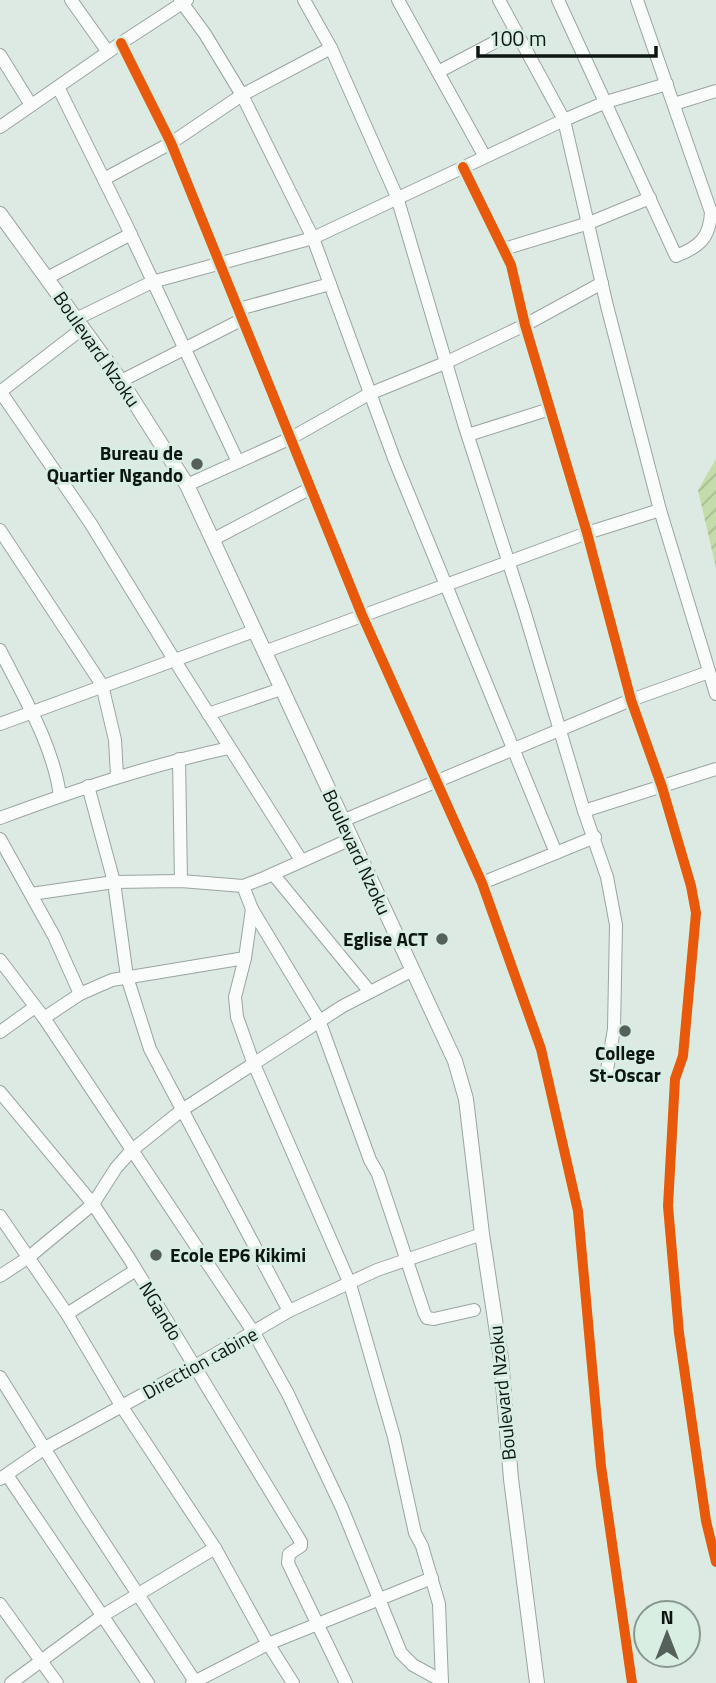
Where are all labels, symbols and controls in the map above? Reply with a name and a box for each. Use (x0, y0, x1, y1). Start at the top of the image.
scale bar (478, 14, 656, 58)
text: 100 m (489, 22, 546, 54)
street label: Boulevard Nzoku (47, 285, 148, 412)
place label: Bureau de Quartier Ngando (47, 438, 183, 489)
marker: Bureau de Quartier Ngando (189, 456, 205, 472)
street label: Boulevard Nzoku (316, 784, 399, 919)
place label: Eglise ACT (343, 924, 428, 953)
marker: Eglise ACT (434, 931, 450, 947)
marker: College St-Oscar (617, 1023, 633, 1039)
place label: College St-Oscar (589, 1038, 661, 1089)
place label: Ecole EP6 Kikimi (170, 1240, 306, 1269)
marker: Ecole EP6 Kikimi (148, 1247, 164, 1263)
street label: NGando (132, 1276, 190, 1346)
street label: Direction cabine (137, 1319, 263, 1406)
street label: Boulevard Nzoku (480, 1324, 523, 1462)
north arrow (632, 1599, 702, 1669)
text: N (660, 1602, 674, 1631)

